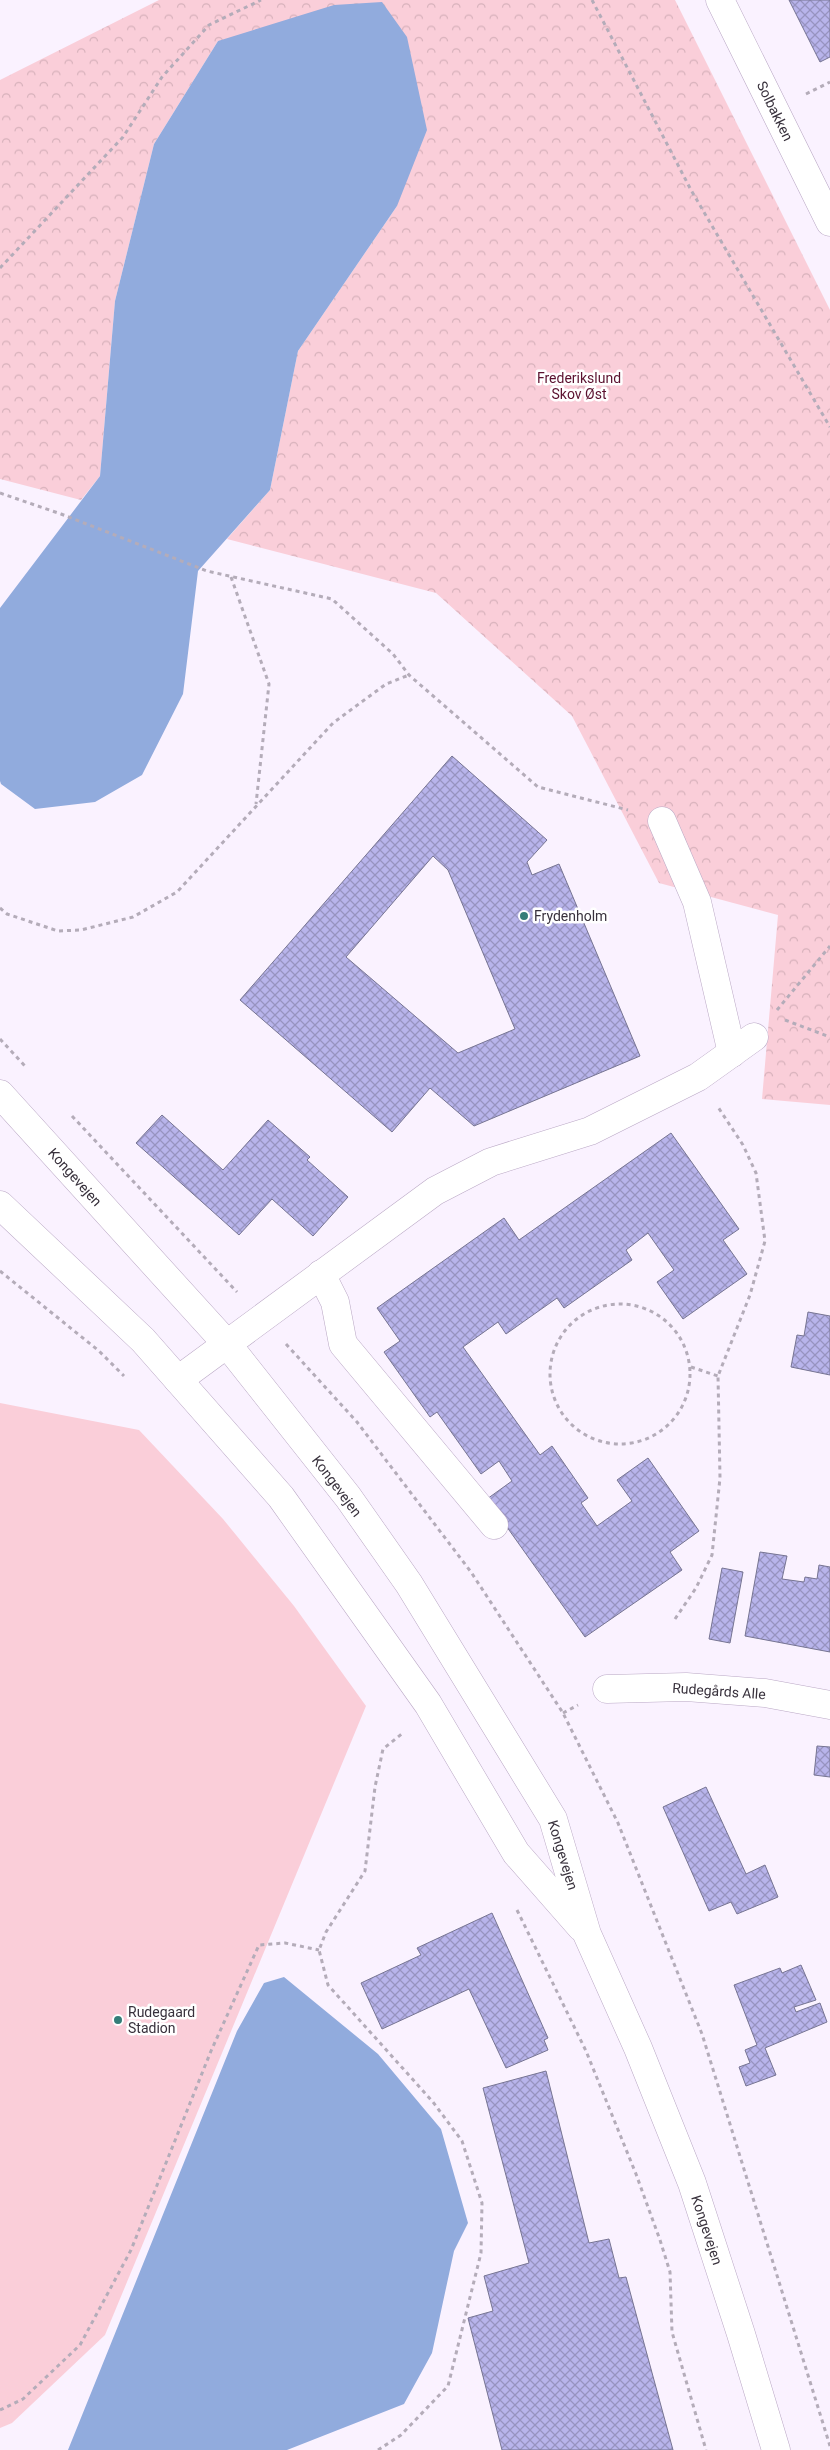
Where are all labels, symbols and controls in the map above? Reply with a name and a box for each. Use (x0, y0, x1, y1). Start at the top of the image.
street label: Solbakken (754, 79, 796, 143)
park label: Frederikslund Skov Øst (537, 370, 621, 402)
place label: Frydenholm (534, 908, 607, 924)
marker: Frydenholm (518, 910, 530, 922)
street label: Kongevejen (45, 1145, 105, 1209)
street label: Kongevejen (309, 1452, 365, 1520)
street label: Rudegårds Alle (672, 1680, 766, 1702)
street label: Kongevejen (545, 1818, 581, 1892)
place label: Rudegaard Stadion (128, 2004, 195, 2036)
marker: Rudegaard Stadion (112, 2014, 124, 2026)
street label: Kongevejen (688, 2193, 726, 2267)

